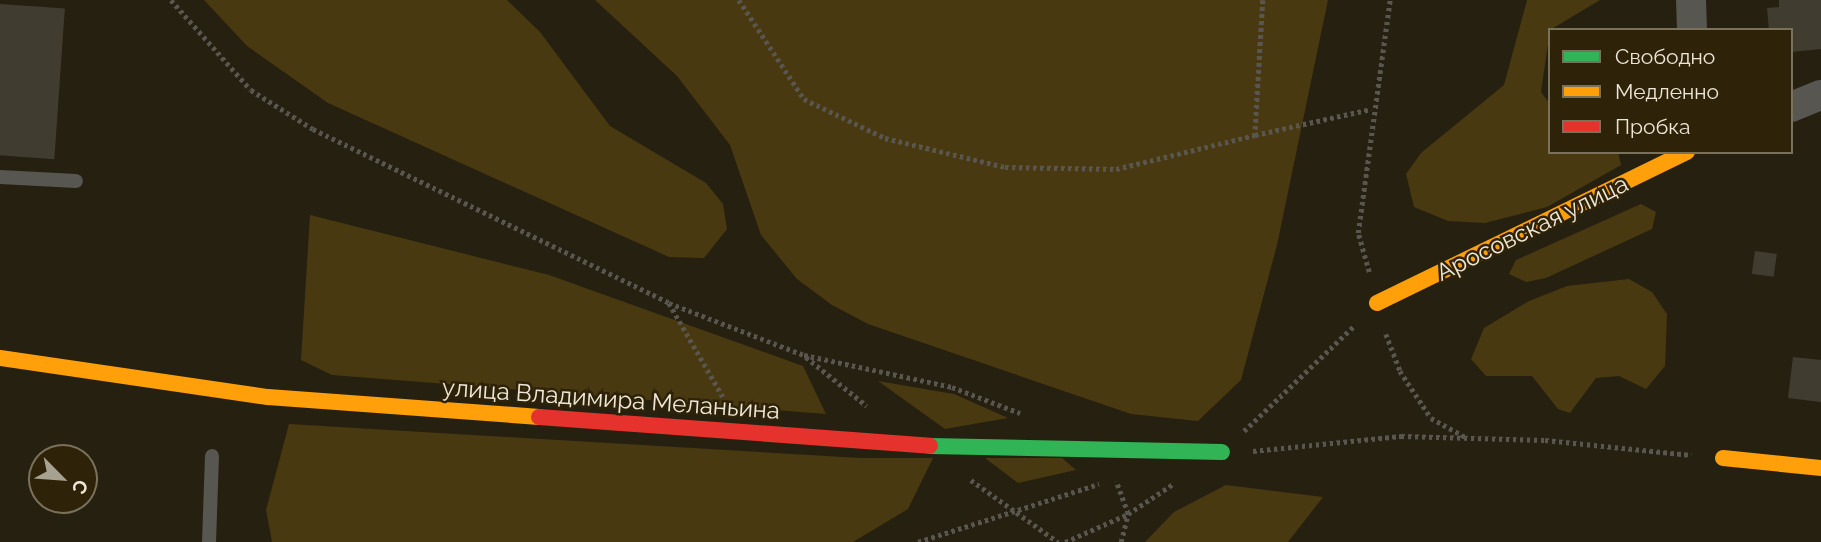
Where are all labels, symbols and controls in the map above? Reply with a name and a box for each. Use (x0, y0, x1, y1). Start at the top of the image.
legend (1548, 28, 1793, 154)
text: Свободно (1615, 44, 1715, 69)
text: Медленно (1615, 79, 1719, 104)
text: Пробка (1615, 114, 1691, 139)
street label: Аросовская улица (1431, 169, 1633, 287)
street label: улица Владимира Меланьина (441, 373, 781, 425)
north arrow (28, 444, 98, 514)
text: С (67, 476, 93, 498)

